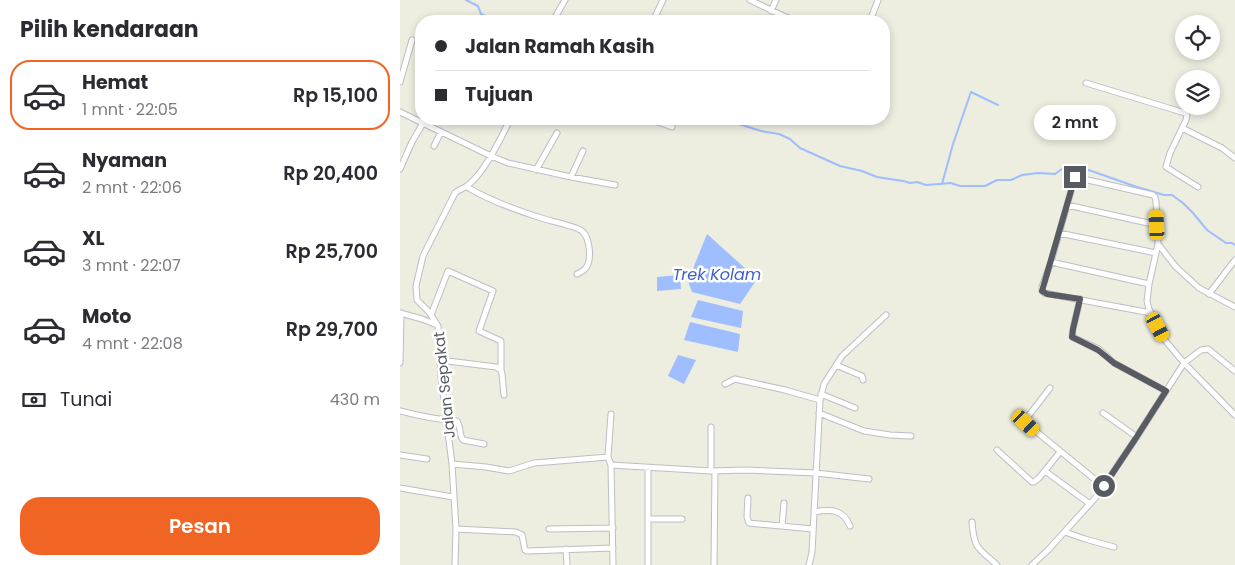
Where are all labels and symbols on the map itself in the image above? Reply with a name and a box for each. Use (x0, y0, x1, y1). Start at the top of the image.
callout: 2 mnt (1034, 104, 1116, 140)
route end (1064, 166, 1086, 188)
car (1148, 210, 1165, 240)
water label: Trek Kolam (673, 263, 761, 286)
car (1144, 310, 1171, 344)
street label: Jalan Sepakat (428, 331, 460, 439)
car (1009, 407, 1042, 439)
route start (1093, 475, 1115, 497)

